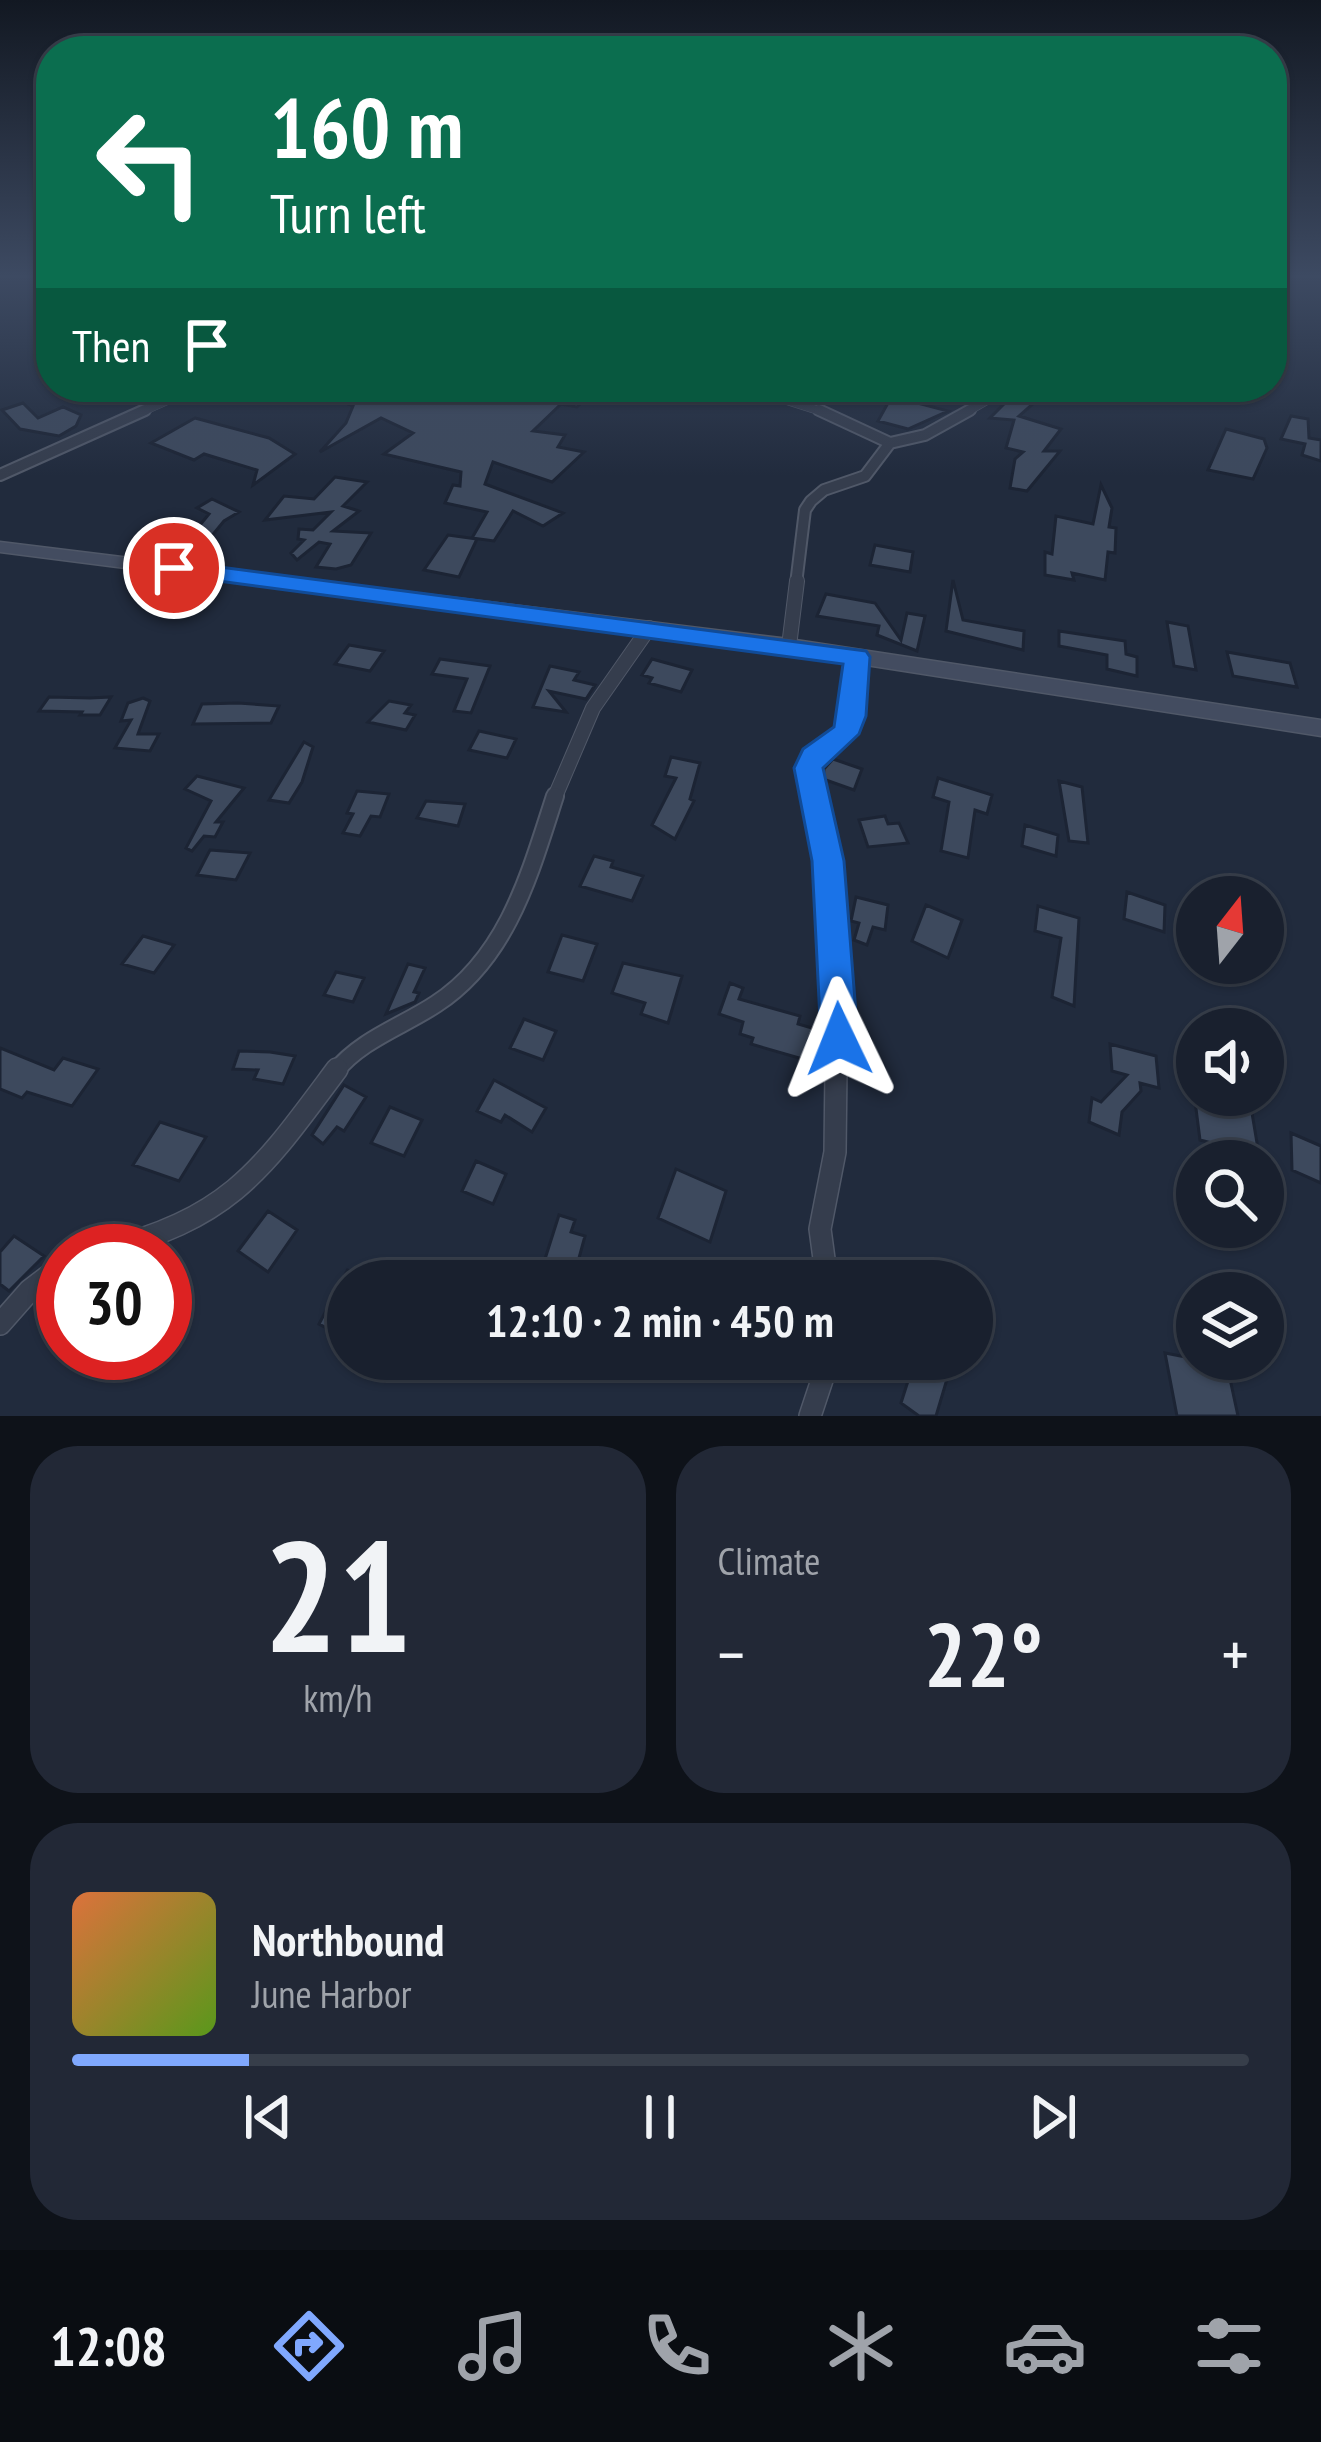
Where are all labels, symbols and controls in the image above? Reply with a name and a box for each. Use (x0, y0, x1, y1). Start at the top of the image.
text: 160 m (270, 72, 463, 181)
icon: left (72, 84, 228, 240)
text: Turn left (270, 178, 426, 248)
icon: arrive (174, 312, 240, 378)
text: Then (72, 316, 150, 374)
pin (123, 517, 225, 619)
icon: arrive (141, 535, 207, 601)
north arrow (1176, 876, 1284, 984)
map controls (1176, 876, 1284, 1380)
position arrow (776, 976, 902, 1102)
button: sound (1176, 1008, 1284, 1116)
button: search (1176, 1140, 1284, 1248)
speed limit sign: 30 (36, 1224, 192, 1380)
button: layers (1176, 1272, 1284, 1380)
text: 12:10 · 2 min · 450 m (486, 1291, 834, 1349)
text: 21 (263, 1493, 412, 1695)
text: Climate (718, 1535, 820, 1586)
text: 22° (924, 1595, 1043, 1712)
text: − (718, 1611, 745, 1696)
text: + (1222, 1611, 1249, 1696)
text: km/h (303, 1672, 372, 1723)
text: Northbound (252, 1910, 444, 1968)
text: June Harbor (252, 1968, 411, 2019)
icon: previous (235, 2084, 301, 2150)
icon: pause (627, 2084, 693, 2150)
icon: next (1020, 2084, 1086, 2150)
icon: directions (267, 2304, 351, 2388)
icon: music (451, 2304, 535, 2388)
icon: phone (635, 2304, 719, 2388)
icon: climate (819, 2304, 903, 2388)
icon: car (1003, 2304, 1087, 2388)
icon: filters (1187, 2304, 1271, 2388)
text: 12:08 (50, 2311, 167, 2381)

